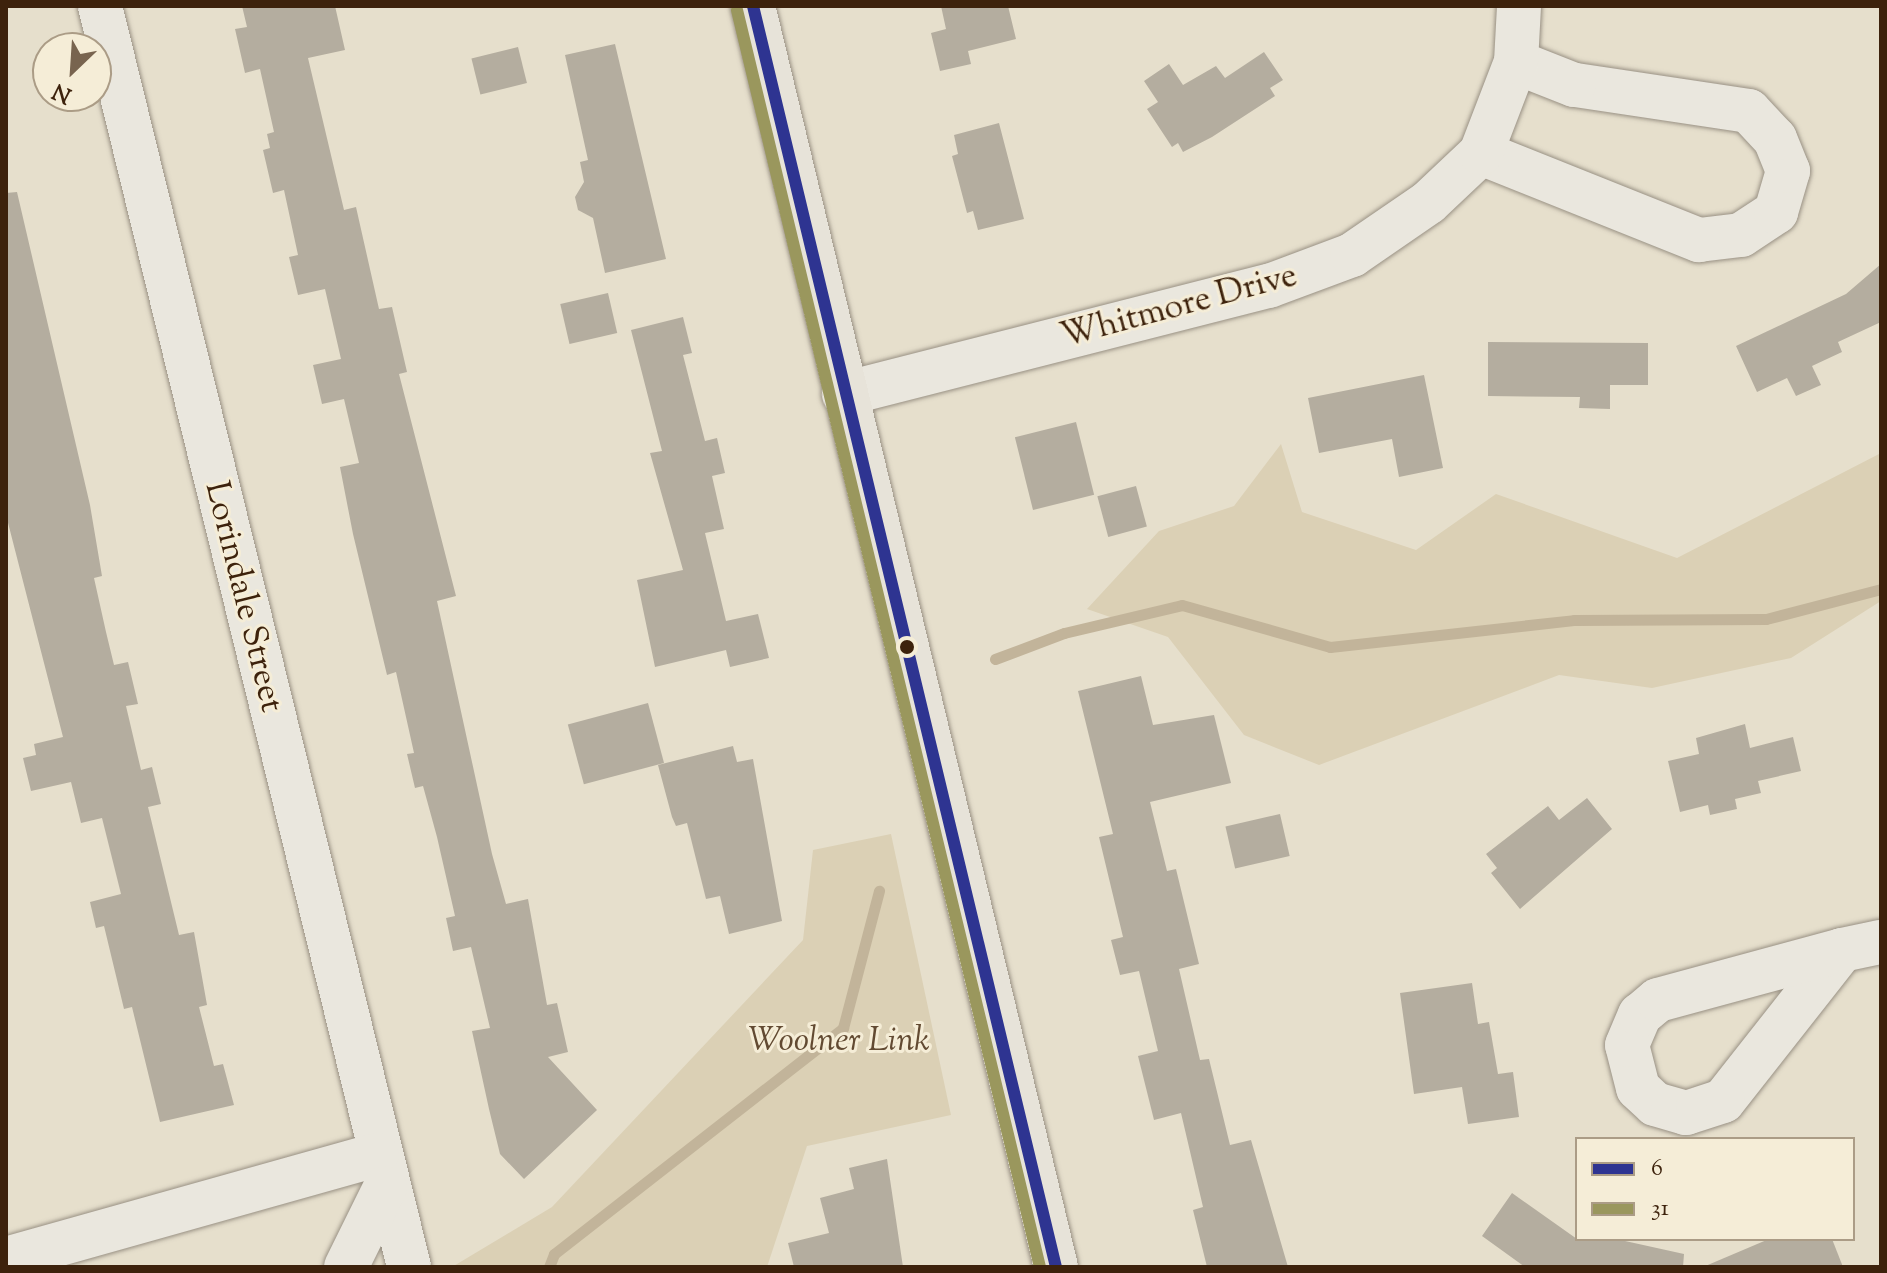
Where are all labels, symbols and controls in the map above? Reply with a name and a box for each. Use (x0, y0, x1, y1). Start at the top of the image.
north arrow (32, 32, 112, 112)
text: N (48, 74, 77, 110)
street label: Whitmore Drive (1056, 256, 1302, 358)
street label: Lorindale Street (195, 477, 291, 717)
unlabelled marker (899, 639, 915, 655)
park label: Woolner Link (748, 1022, 930, 1062)
legend (1575, 1137, 1855, 1241)
text: 6 (1651, 1152, 1663, 1186)
text: 31 (1651, 1192, 1669, 1226)

